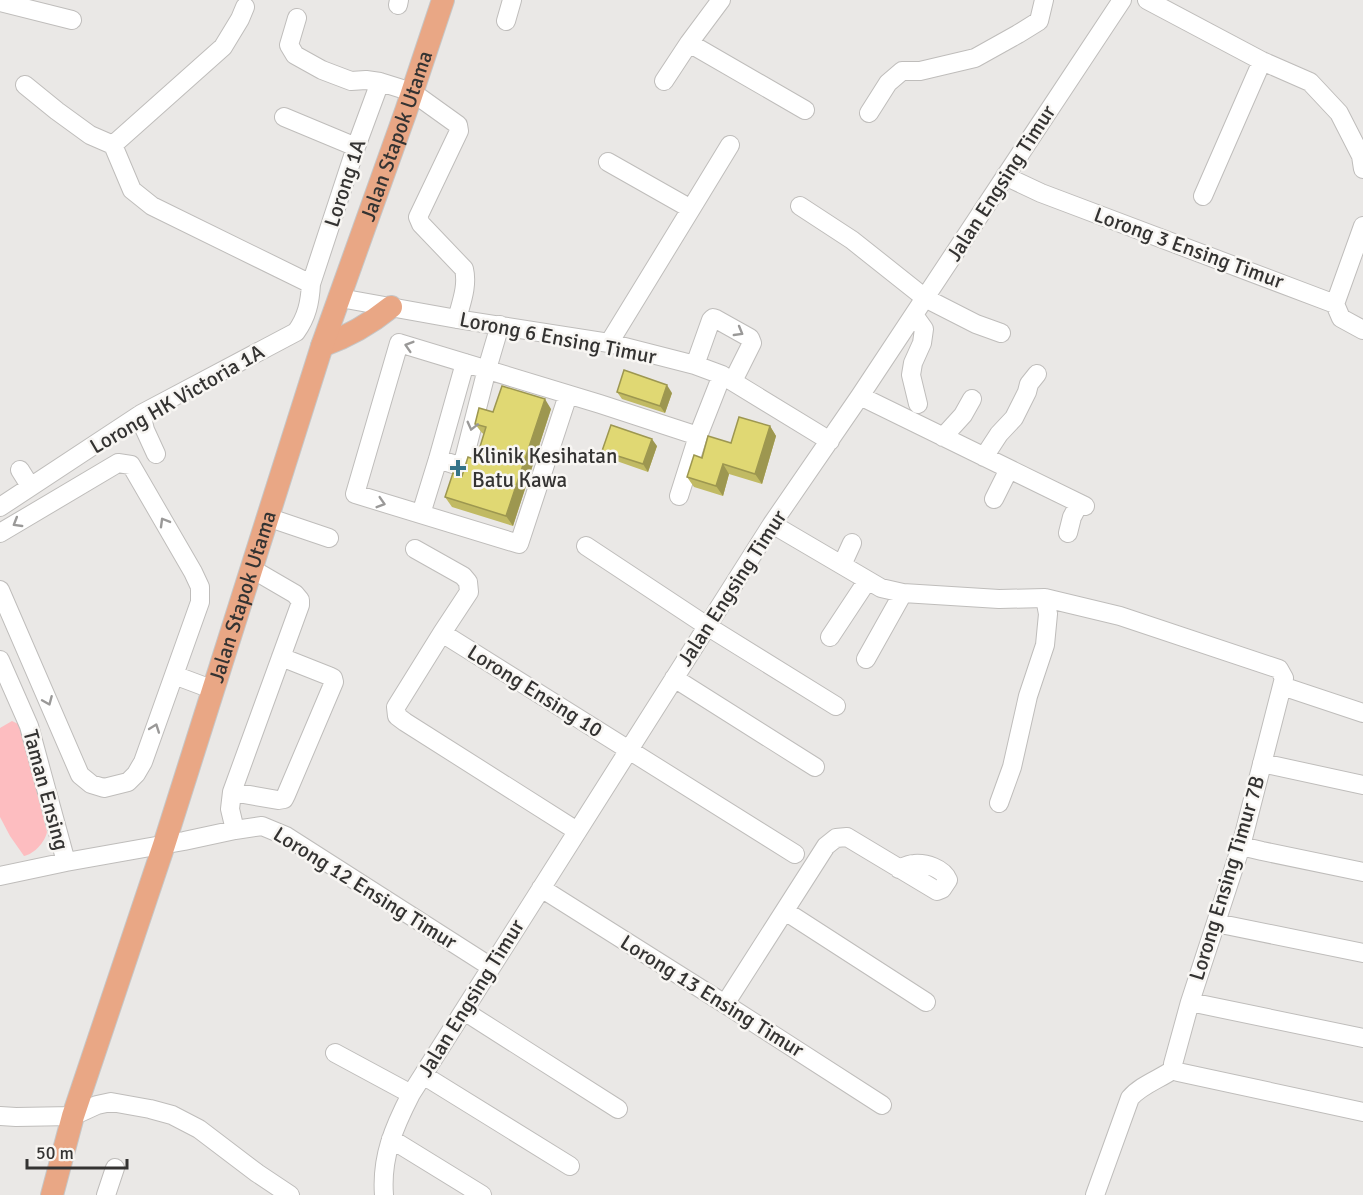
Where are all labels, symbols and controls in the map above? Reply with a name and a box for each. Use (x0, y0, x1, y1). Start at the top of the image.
street label: Jalan Stapok Utama (355, 47, 438, 225)
street label: Jalan Engsing Timur (941, 100, 1061, 266)
street label: Lorong 1A (319, 136, 371, 230)
street label: Lorong 3 Ensing Timur (1091, 202, 1288, 295)
street label: Lorong 6 Ensing Timur (457, 306, 659, 370)
one-way arrow (733, 325, 743, 336)
street label: Lorong HK Victoria 1A (85, 338, 269, 460)
one-way arrow (404, 341, 415, 353)
one-way arrow (467, 421, 480, 431)
place label: Klinik Kesihatan Batu Kawa (472, 443, 617, 493)
marker: Klinik Kesihatan Batu Kawa (449, 459, 467, 477)
one-way arrow (375, 495, 386, 508)
street label: Jalan Engsing Timur (672, 505, 792, 671)
street label: Jalan Stapok Utama (203, 508, 282, 686)
one-way arrow (13, 515, 23, 527)
one-way arrow (159, 518, 171, 528)
street label: Lorong Ensing 10 (462, 639, 608, 743)
one-way arrow (41, 695, 53, 706)
one-way arrow (148, 723, 161, 734)
street label: Taman Ensing (17, 727, 75, 853)
street label: Lorong Ensing Timur 7B (1183, 772, 1271, 984)
street label: Lorong 12 Ensing Timur (268, 821, 462, 955)
street label: Jalan Engsing Timur (412, 914, 530, 1082)
street label: Lorong 13 Ensing Timur (615, 929, 809, 1063)
scale bar (27, 1132, 128, 1170)
text: 50 m (36, 1142, 74, 1164)

